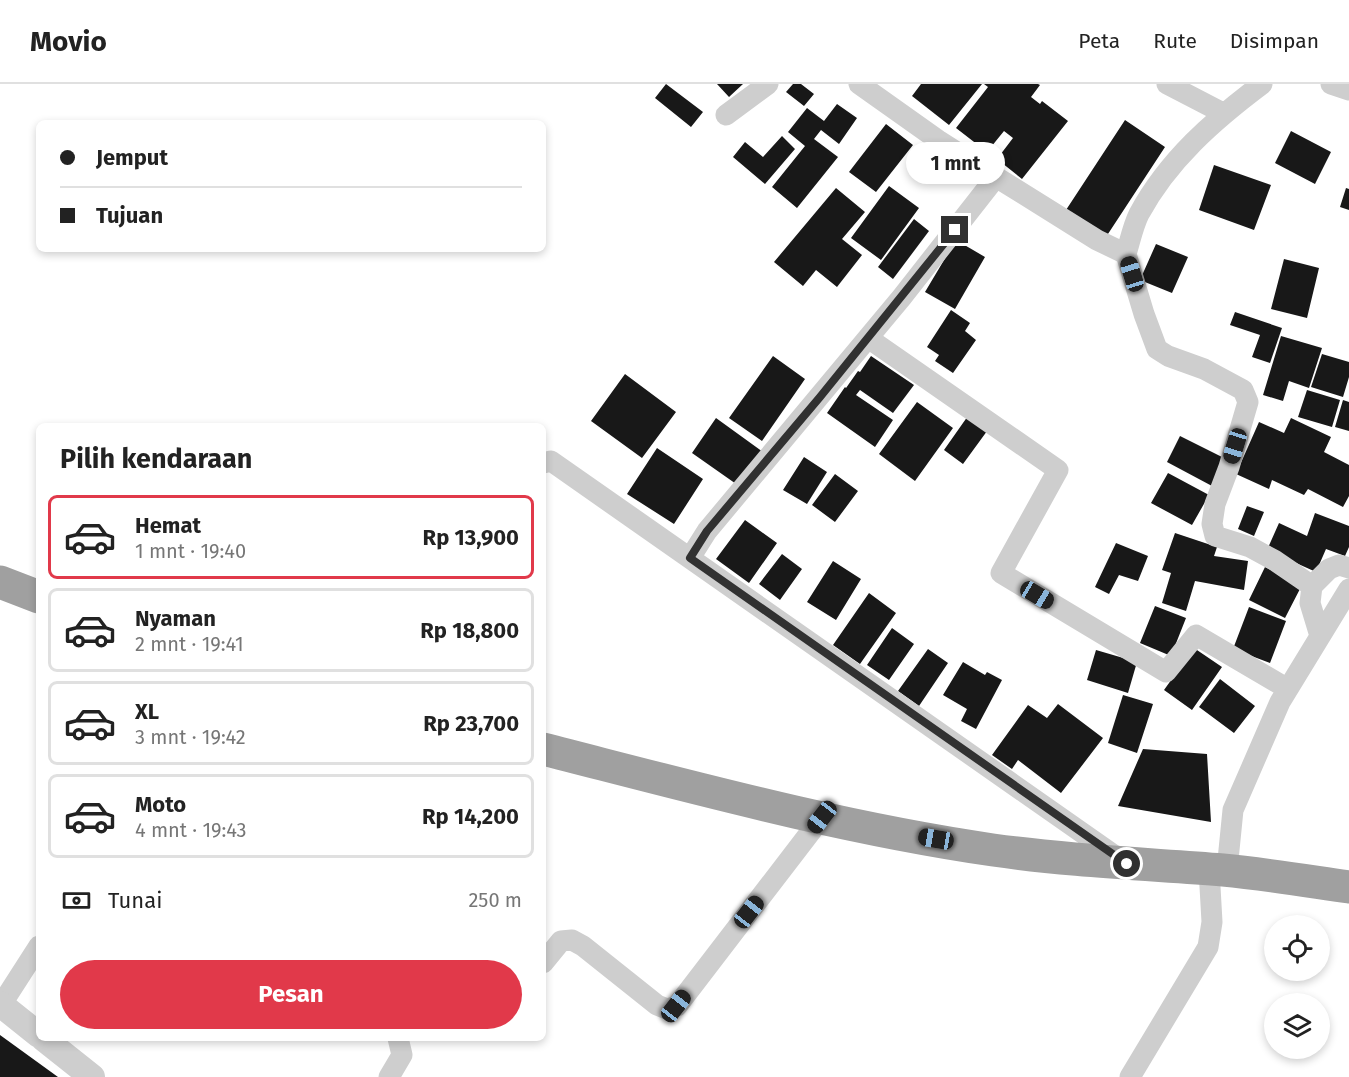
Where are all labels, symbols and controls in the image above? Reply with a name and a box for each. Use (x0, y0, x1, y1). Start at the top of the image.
text: Movio (30, 25, 107, 58)
text: Peta (1078, 28, 1120, 54)
text: Rute (1153, 28, 1197, 54)
text: Disimpan (1230, 28, 1319, 54)
callout: 1 mnt (906, 143, 1004, 185)
text: Jemput (96, 144, 168, 171)
text: 1 mnt (930, 151, 981, 175)
text: Tujuan (96, 202, 163, 229)
route end (941, 216, 968, 243)
car (1118, 254, 1146, 294)
car (1221, 426, 1249, 466)
text: Pilih kendaraan (60, 443, 252, 475)
icon: car (63, 510, 117, 564)
text: Hemat (135, 512, 201, 539)
text: Rp 13,900 (423, 524, 519, 551)
text: 1 mnt · 19:40 (135, 539, 246, 563)
car (1017, 578, 1057, 612)
icon: car (63, 603, 117, 657)
text: Nyaman (135, 605, 216, 632)
text: Rp 18,800 (420, 617, 519, 644)
text: 2 mnt · 19:41 (135, 632, 244, 656)
icon: car (63, 696, 117, 750)
text: XL (135, 698, 159, 725)
text: Rp 23,700 (423, 710, 519, 737)
text: 3 mnt · 19:42 (135, 725, 246, 749)
icon: car (63, 789, 117, 843)
text: Moto (135, 791, 186, 818)
car (804, 797, 840, 837)
text: Rp 14,200 (422, 803, 519, 830)
text: 4 mnt · 19:43 (135, 818, 247, 842)
car (917, 827, 955, 851)
route start (1113, 850, 1140, 877)
icon: cash (60, 884, 93, 917)
text: Tunai (108, 887, 162, 914)
text: 250 m (468, 888, 522, 912)
car (731, 892, 767, 932)
map controls (1264, 915, 1330, 1059)
button: locate (1264, 915, 1330, 981)
button: Pesan (60, 960, 522, 1029)
car (658, 986, 694, 1026)
button: layers (1264, 993, 1330, 1059)

